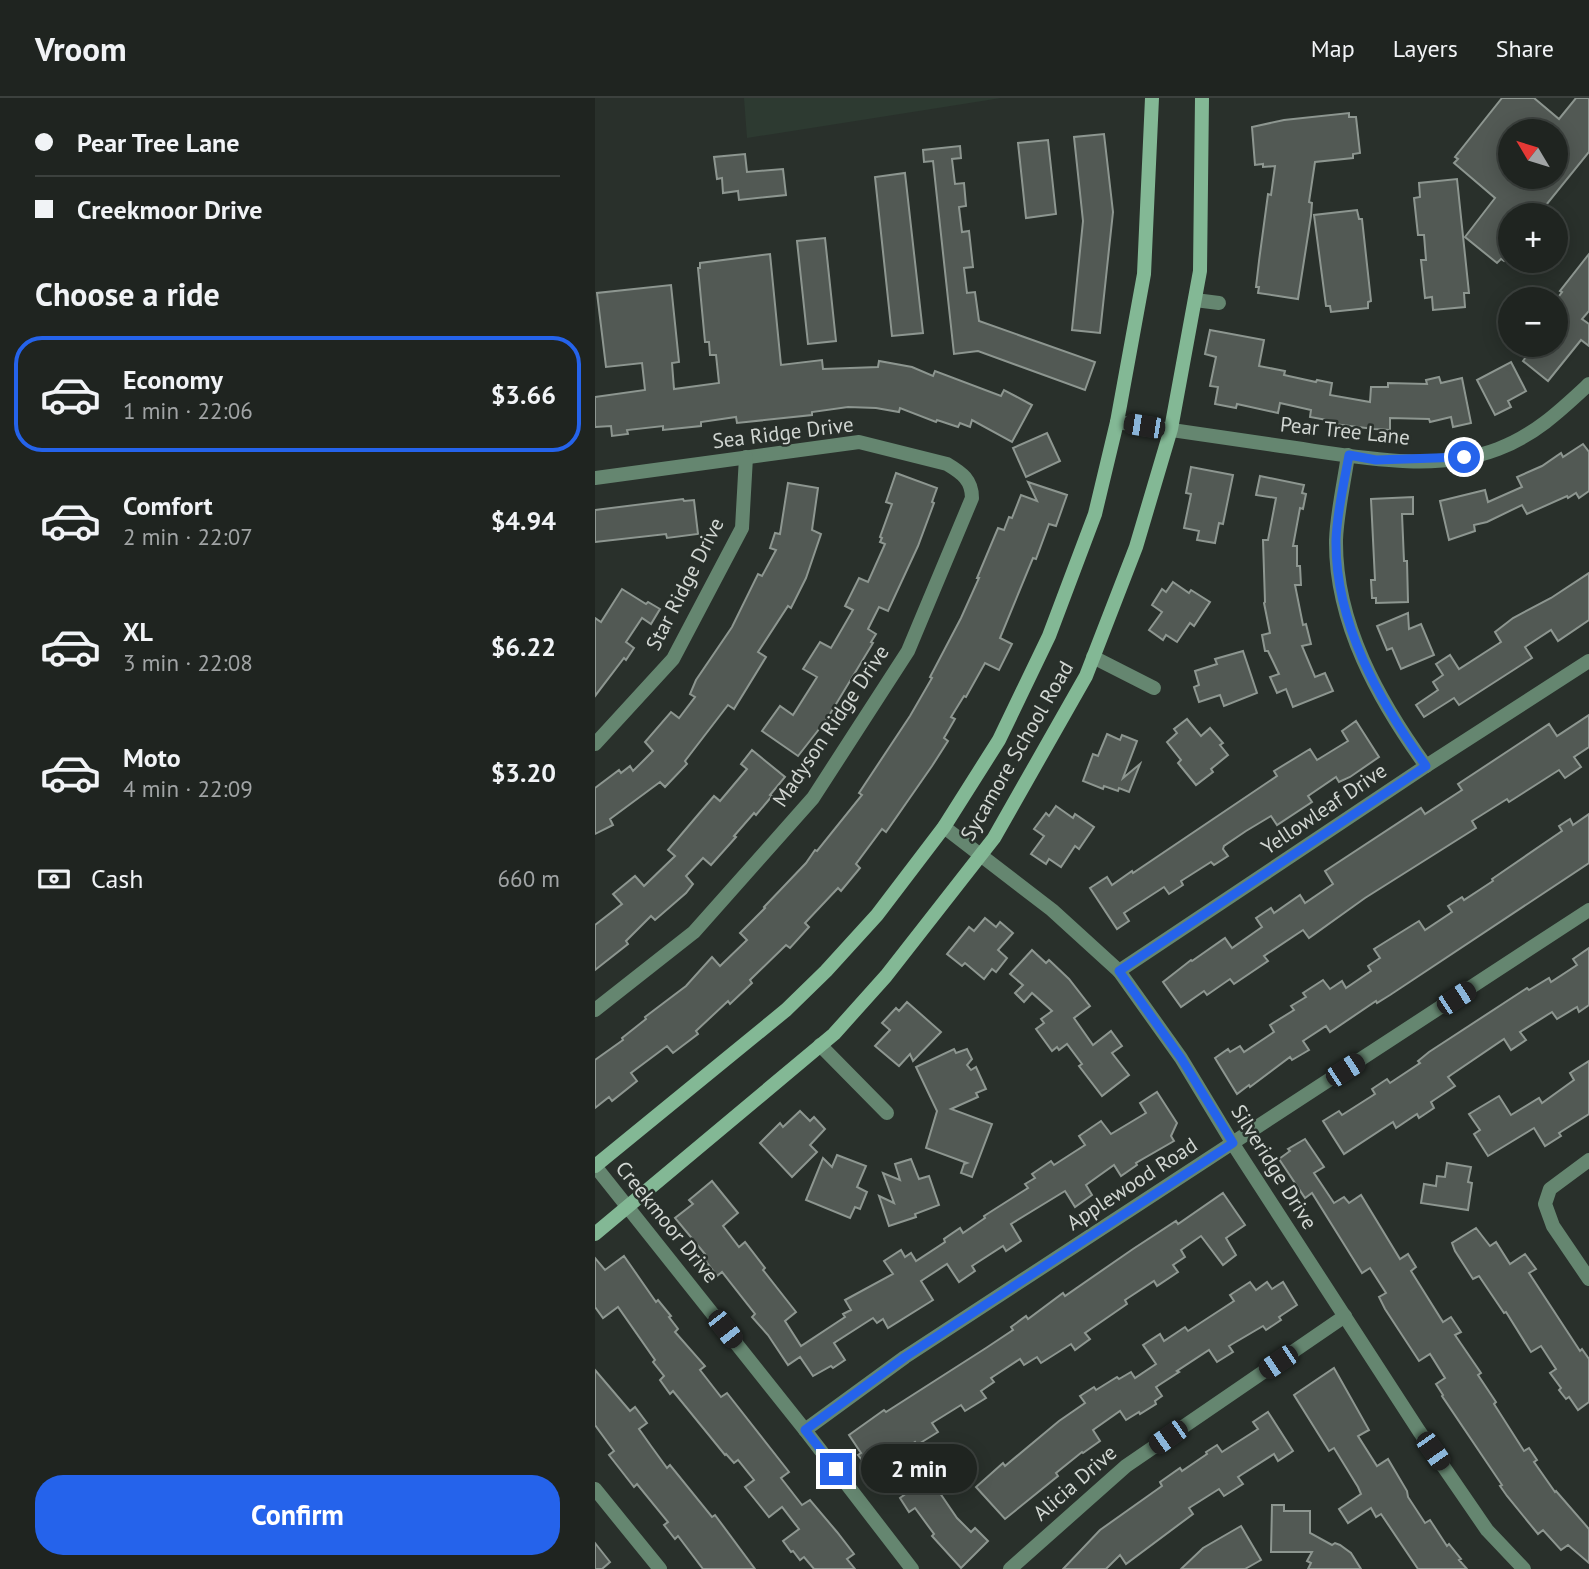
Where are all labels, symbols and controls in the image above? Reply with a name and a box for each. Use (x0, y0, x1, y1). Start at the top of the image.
text: Vroom (35, 27, 127, 70)
text: Map (1311, 33, 1355, 64)
text: Layers (1393, 33, 1458, 64)
text: Share (1496, 33, 1554, 64)
north arrow (1498, 119, 1568, 189)
map controls (1498, 119, 1568, 357)
text: Pear Tree Lane (77, 126, 239, 159)
text: Creekmoor Drive (77, 193, 262, 226)
button: + (1498, 203, 1568, 273)
text: Choose a ride (35, 273, 220, 315)
button: − (1498, 287, 1568, 357)
icon: car (39, 363, 102, 426)
text: Economy (123, 363, 223, 396)
text: $3.66 (491, 378, 556, 411)
text: 1 min · 22:06 (123, 396, 253, 425)
street label: Sea Ridge Drive (711, 410, 855, 455)
street label: Pear Tree Lane (1279, 410, 1411, 451)
car (1122, 412, 1167, 440)
route start (1448, 441, 1480, 473)
icon: car (39, 489, 102, 552)
text: Comfort (123, 489, 213, 522)
text: $4.94 (491, 504, 556, 537)
street label: Star Ridge Drive (640, 513, 730, 655)
text: 2 min · 22:07 (123, 522, 253, 551)
icon: car (39, 615, 102, 678)
text: XL (123, 615, 153, 648)
text: $6.22 (491, 630, 556, 663)
street label: Madyson Ridge Drive (766, 640, 895, 812)
text: 3 min · 22:08 (123, 648, 253, 677)
street label: Sycamore School Road (954, 656, 1079, 845)
icon: car (39, 741, 102, 804)
text: Moto (123, 741, 181, 774)
text: $3.20 (491, 756, 556, 789)
street label: Yellowleaf Drive (1256, 757, 1392, 861)
text: 4 min · 22:09 (123, 774, 253, 803)
icon: cash (35, 860, 73, 898)
text: Cash (91, 862, 143, 895)
text: 660 m (498, 864, 560, 893)
car (1433, 978, 1480, 1018)
car (1322, 1050, 1369, 1090)
street label: Silveridge Drive (1225, 1099, 1324, 1234)
street label: Applewood Road (1061, 1131, 1202, 1236)
street label: Creekmoor Drive (610, 1155, 725, 1288)
car (704, 1306, 747, 1352)
car (1255, 1342, 1302, 1382)
car (1145, 1416, 1192, 1458)
car (1413, 1428, 1454, 1474)
street label: Alicia Drive (1027, 1439, 1122, 1526)
callout: 2 min (861, 1444, 976, 1494)
route end (820, 1453, 852, 1485)
text: 2 min (891, 1454, 947, 1483)
button: Confirm (35, 1475, 560, 1555)

